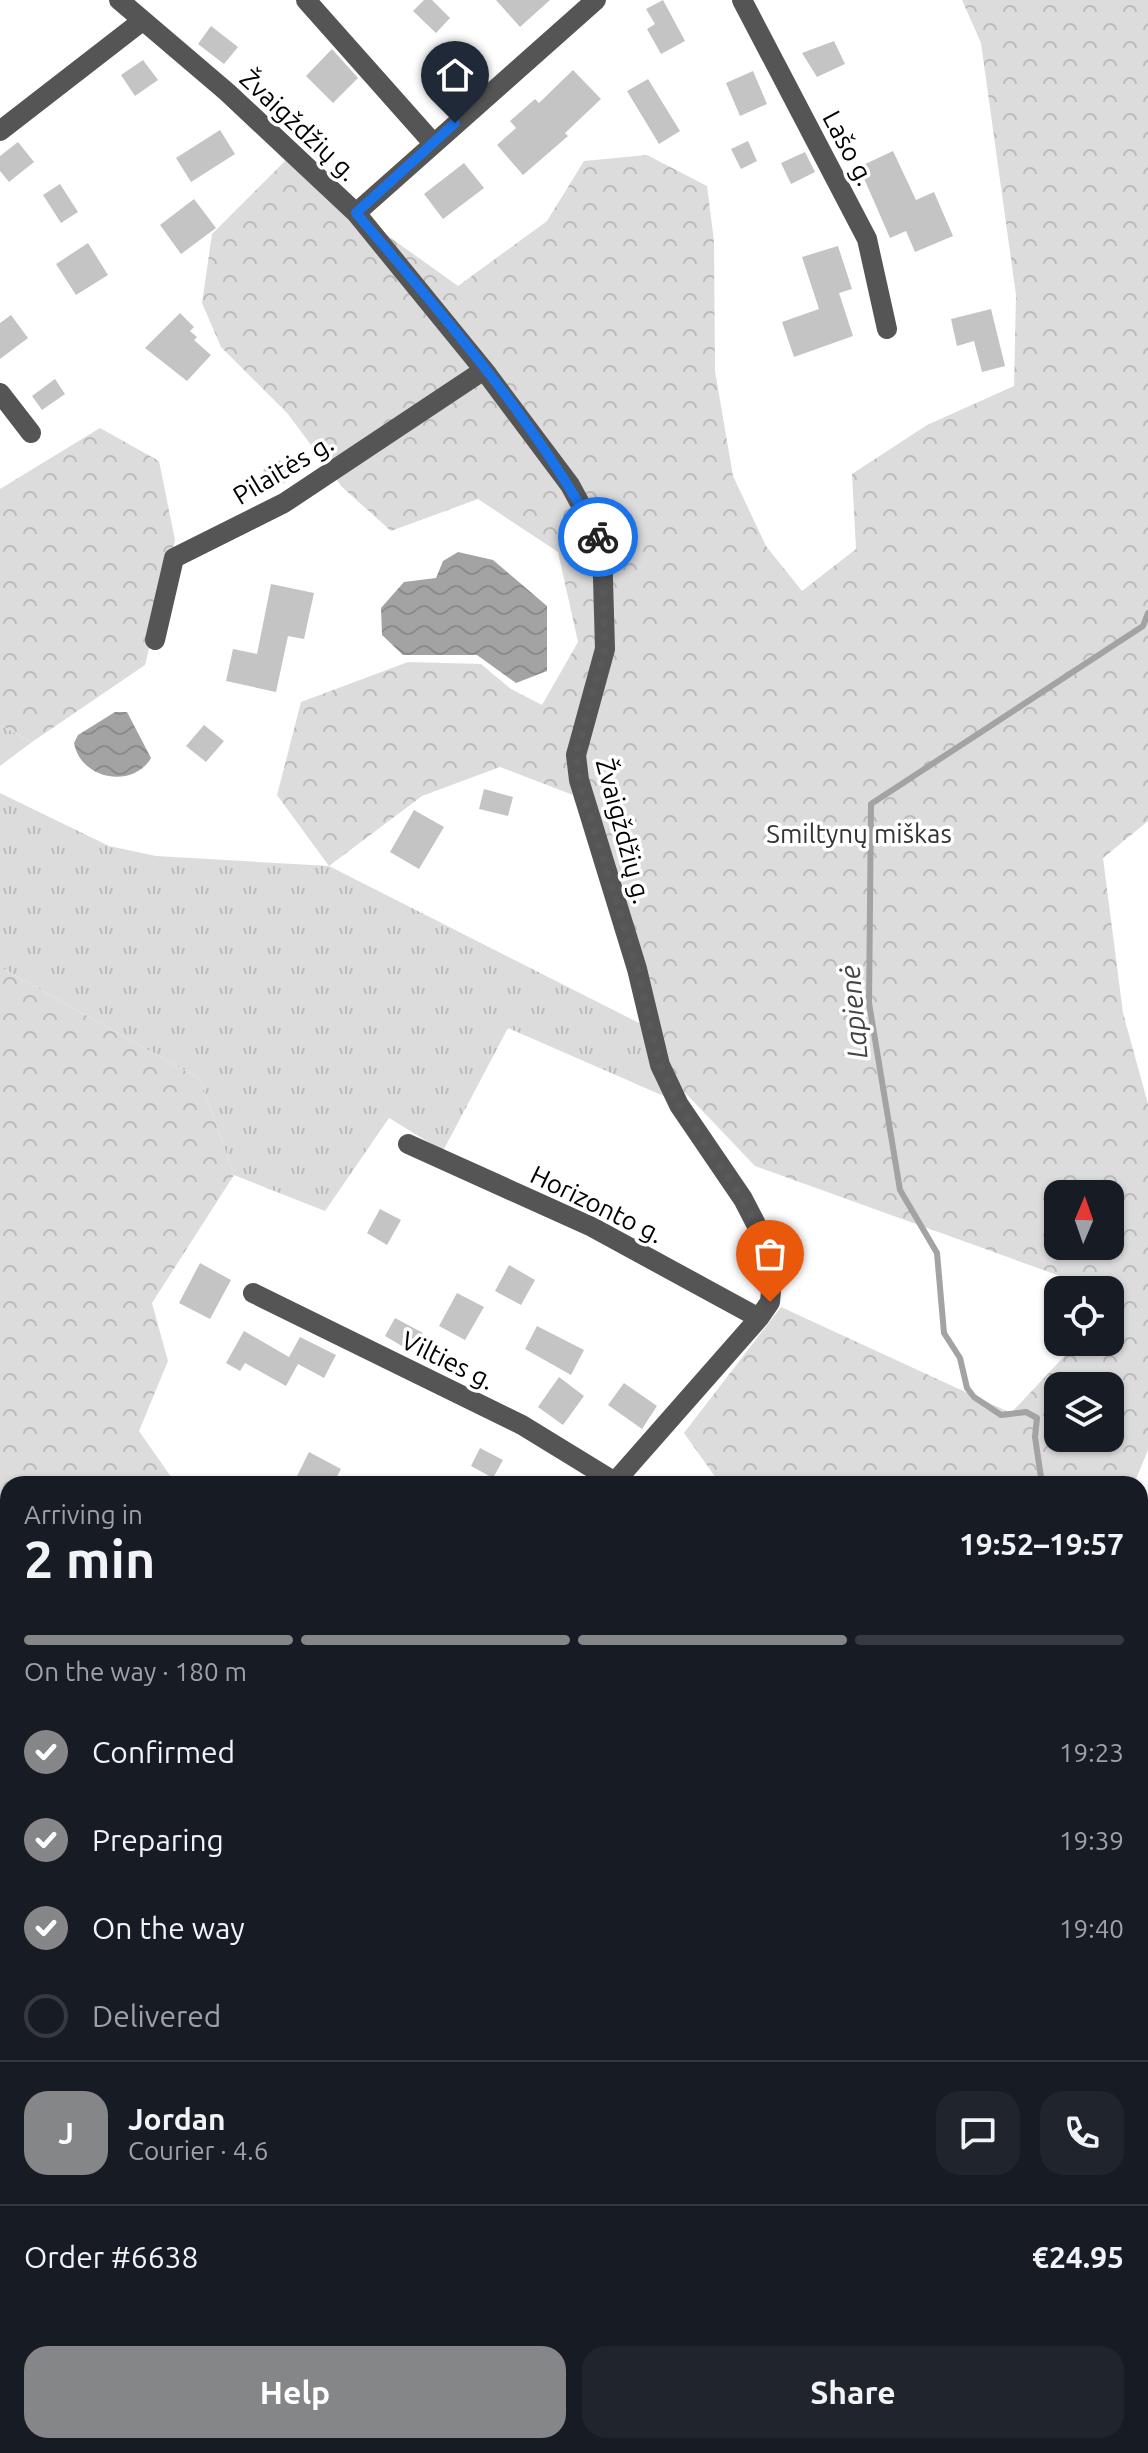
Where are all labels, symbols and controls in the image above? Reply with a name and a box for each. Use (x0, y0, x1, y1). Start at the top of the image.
pin (421, 41, 489, 123)
icon: home (433, 53, 477, 97)
street label: Žvaigždžių g. (235, 63, 364, 186)
street label: Lašo g. (817, 106, 881, 190)
street label: Pilaitės g. (228, 428, 338, 510)
courier (558, 497, 638, 577)
icon: bike (576, 515, 620, 559)
street label: Žvaigždžių g. (591, 755, 658, 907)
park label: Smiltynų miškas (766, 819, 952, 848)
water label: Lapienė (833, 964, 873, 1060)
street label: Horizonto g. (526, 1159, 668, 1249)
north arrow (1044, 1180, 1124, 1260)
map controls (1044, 1180, 1124, 1452)
pin (736, 1220, 804, 1302)
icon: bag (748, 1232, 792, 1276)
button: locate (1044, 1276, 1124, 1356)
street label: Vilties g. (397, 1325, 499, 1395)
button: layers (1044, 1372, 1124, 1452)
text: Arriving in (24, 1500, 143, 1529)
text: 19:52–19:57 (959, 1527, 1124, 1561)
text: 2 min (24, 1530, 155, 1588)
text: On the way · 180 m (24, 1657, 247, 1686)
icon: check (24, 1730, 68, 1774)
text: Confirmed (92, 1735, 235, 1769)
text: 19:23 (1059, 1738, 1124, 1767)
icon: check (24, 1818, 68, 1862)
text: Preparing (92, 1823, 224, 1857)
text: 19:39 (1059, 1826, 1124, 1855)
icon: check (24, 1906, 68, 1950)
text: On the way (92, 1911, 245, 1945)
text: 19:40 (1059, 1914, 1124, 1943)
text: Delivered (92, 1999, 221, 2033)
button: chat (936, 2091, 1020, 2175)
button: phone (1040, 2091, 1124, 2175)
text: Jordan (128, 2102, 226, 2136)
text: J (58, 2116, 74, 2150)
text: Courier · 4.6 (128, 2136, 268, 2165)
text: Order #6638 (24, 2240, 198, 2274)
text: €24.95 (1032, 2240, 1124, 2274)
button: Help (24, 2346, 566, 2438)
button: Share (582, 2346, 1124, 2438)

